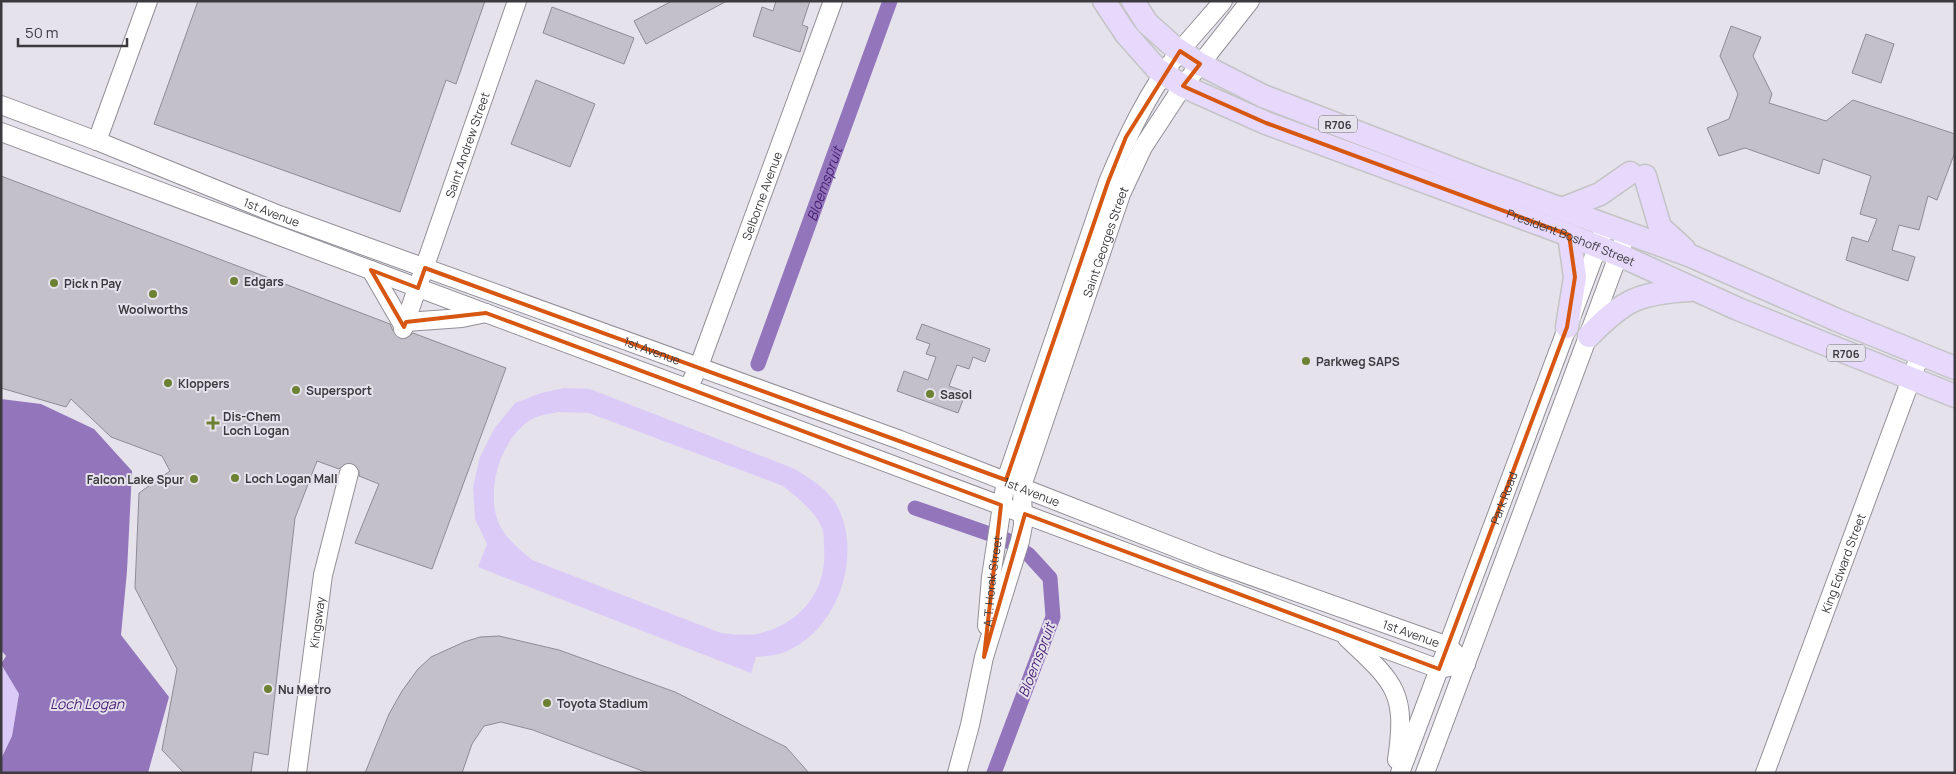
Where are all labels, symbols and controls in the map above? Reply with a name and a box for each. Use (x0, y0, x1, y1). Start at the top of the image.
scale bar (18, 15, 126, 47)
text: 50 m (25, 22, 59, 43)
street label: Saint Andrew Street (441, 89, 493, 200)
road number: R706 (1319, 116, 1357, 132)
water label: Bloemspruit (801, 142, 846, 223)
street label: Selborne Avenue (737, 149, 786, 242)
street label: Saint Georges Street (1078, 183, 1132, 299)
street label: 1st Avenue (241, 193, 302, 230)
street label: President Boshoff Street (1504, 204, 1638, 270)
place label: Edgars (244, 273, 284, 290)
place label: Pick n Pay (64, 275, 122, 292)
marker: Edgars (228, 275, 240, 287)
marker: Pick n Pay (48, 277, 60, 289)
marker: Woolworths (147, 288, 159, 300)
place label: Woolworths (118, 301, 188, 318)
street label: 1st Avenue (621, 332, 683, 368)
road number: R706 (1827, 344, 1865, 362)
place label: Parkweg SAPS (1316, 353, 1400, 370)
marker: Parkweg SAPS (1300, 355, 1312, 367)
place label: Kloppers (178, 375, 230, 392)
marker: Kloppers (162, 377, 174, 389)
place label: Supersport (306, 382, 372, 399)
marker: Supersport (290, 384, 302, 396)
place label: Sasol (940, 386, 972, 403)
marker: Sasol (924, 388, 936, 400)
place label: Dis-Chem Loch Logan (223, 408, 289, 439)
marker: Dis-Chem Loch Logan (207, 417, 219, 429)
street label: Park Road (1486, 469, 1521, 526)
place label: Loch Logan Mall (245, 470, 338, 487)
place label: Falcon Lake Spur (87, 471, 184, 488)
marker: Loch Logan Mall (229, 472, 241, 484)
marker: Falcon Lake Spur (188, 473, 200, 485)
street label: 1st Avenue (1001, 473, 1063, 510)
street label: King Edward Street (1817, 511, 1869, 615)
street label: A.T. Horak Street (978, 534, 1006, 628)
street label: Kingsway (305, 595, 329, 649)
street label: 1st Avenue (1380, 615, 1442, 651)
water label: Bloemspruit (1013, 619, 1059, 700)
place label: Nu Metro (278, 681, 331, 698)
marker: Nu Metro (262, 683, 274, 695)
water label: Loch Logan (50, 694, 125, 713)
place label: Toyota Stadium (557, 695, 648, 712)
marker: Toyota Stadium (541, 697, 553, 709)

